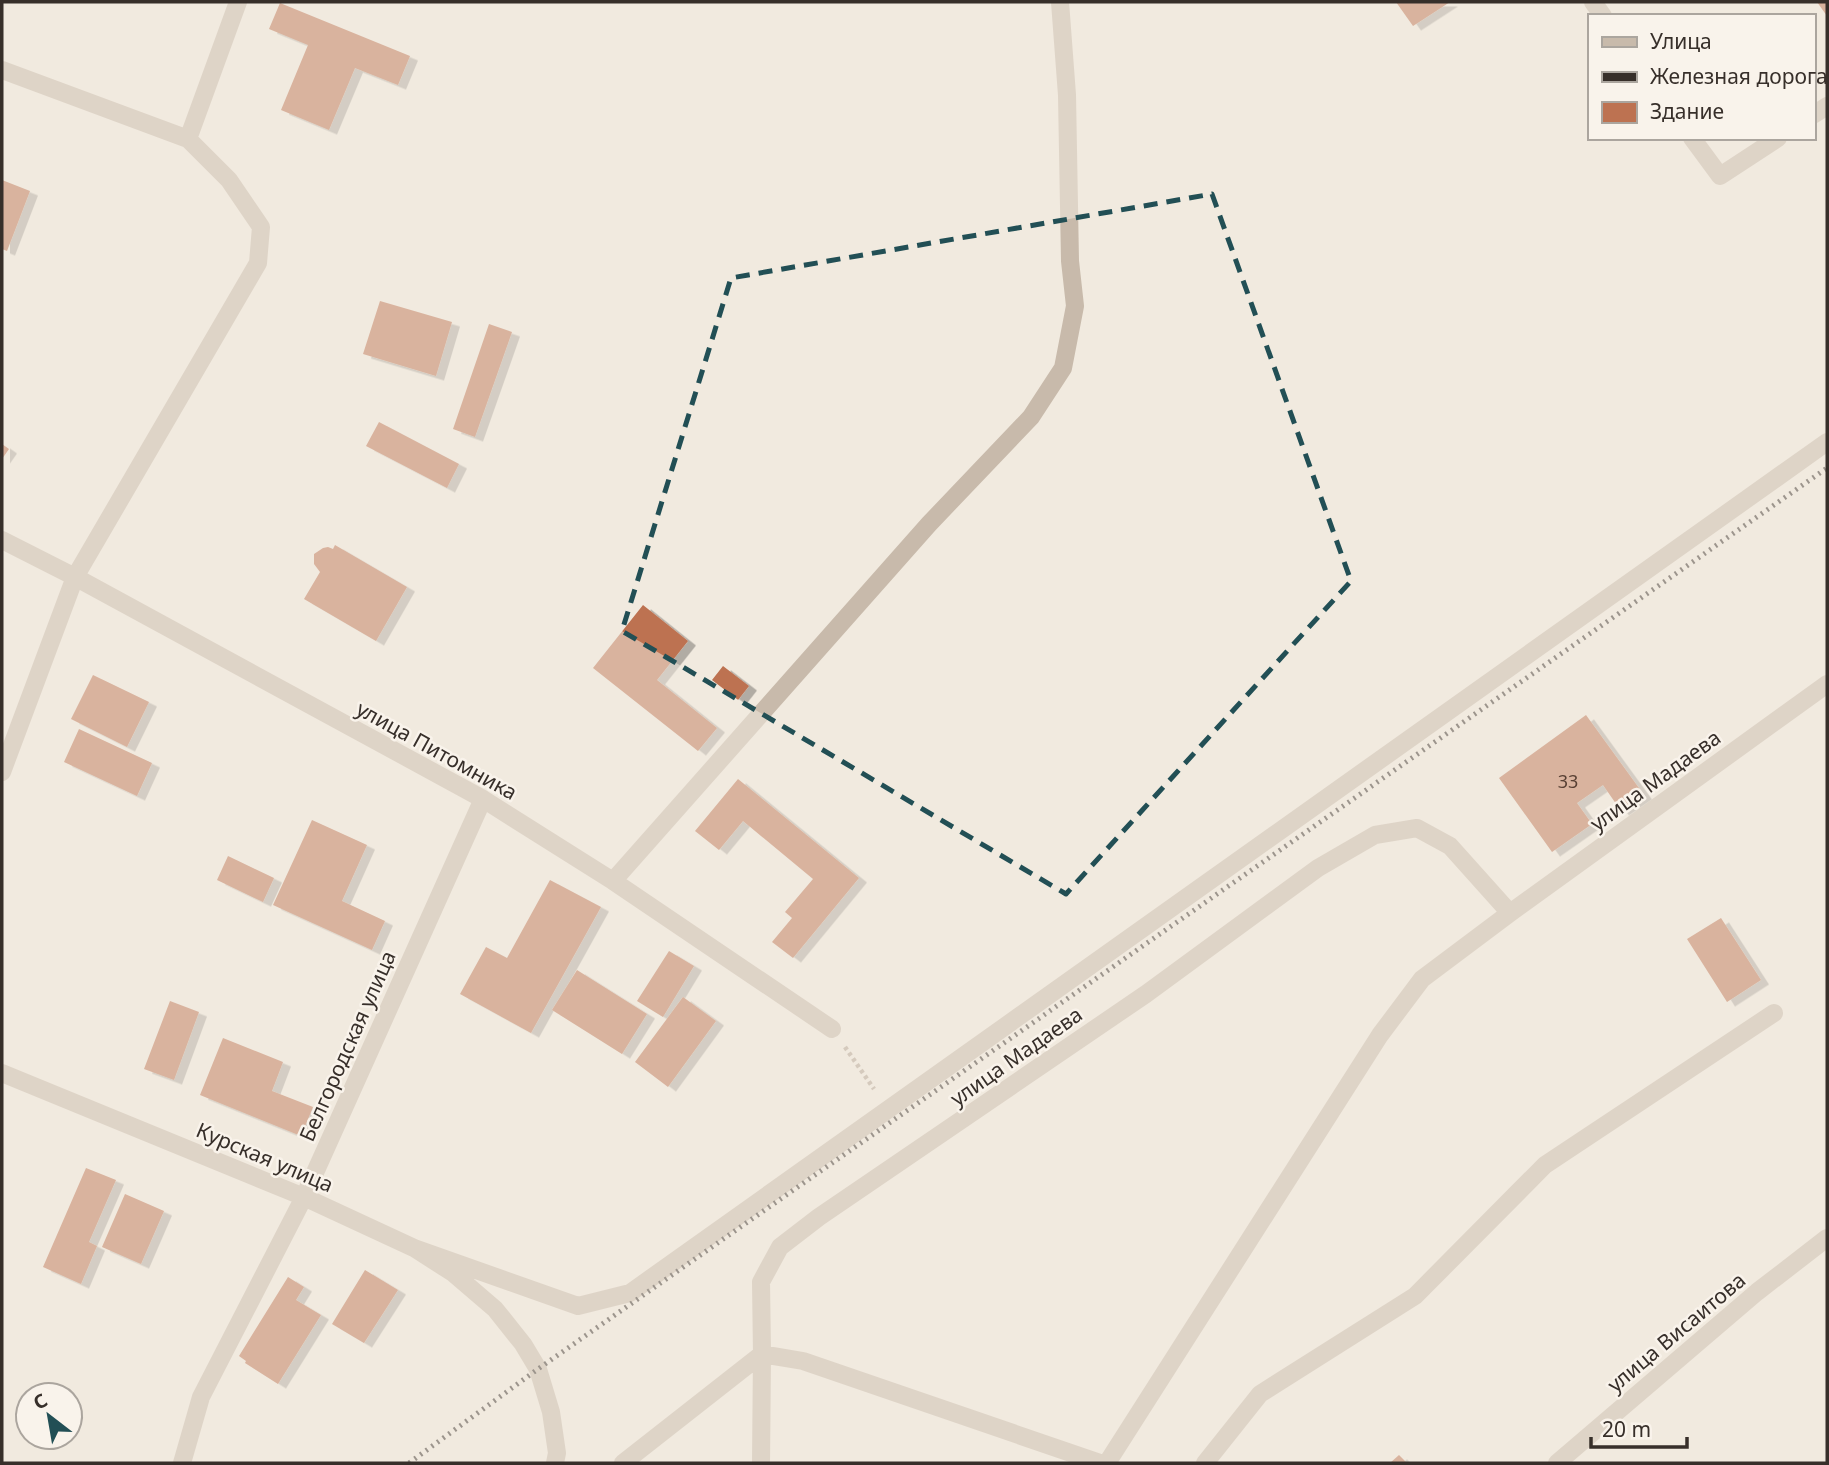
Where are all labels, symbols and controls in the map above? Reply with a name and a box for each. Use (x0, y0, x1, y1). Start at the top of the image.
legend (1588, 14, 1815, 140)
text: Улица (1650, 27, 1712, 55)
text: Железная дорога (1650, 62, 1828, 90)
text: Здание (1650, 97, 1724, 125)
street label: улица Питомника (352, 694, 522, 806)
street label: улица Мадаева (1584, 723, 1726, 837)
house number: 33 (1558, 769, 1578, 793)
street label: Белгородская улица (292, 946, 402, 1146)
street label: улица Мадаева (944, 1000, 1088, 1112)
street label: Курская улица (192, 1116, 338, 1198)
street label: улица Висаитова (1601, 1266, 1751, 1398)
north arrow (14, 1381, 84, 1451)
text: С (28, 1387, 52, 1416)
scale bar (1591, 1406, 1687, 1450)
text: 20 m (1602, 1415, 1651, 1443)

